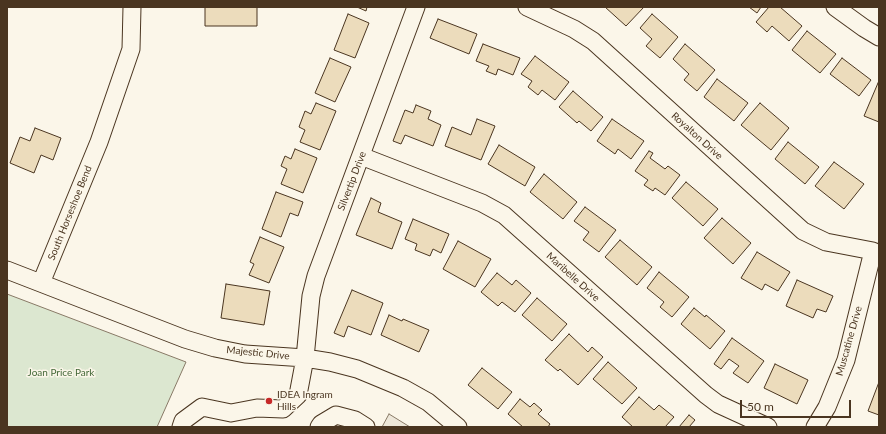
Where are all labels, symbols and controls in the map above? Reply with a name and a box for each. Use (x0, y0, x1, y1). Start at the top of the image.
street label: Royalton Drive (669, 110, 725, 162)
street label: Silvertip Drive (335, 150, 369, 212)
street label: South Horseshoe Bend (46, 164, 94, 262)
street label: Maribelle Drive (544, 250, 602, 304)
street label: Muscatine Drive (833, 305, 865, 377)
street label: Majestic Drive (226, 344, 290, 362)
park label: Joan Price Park (28, 367, 94, 379)
place label: IDEA Ingram Hills (277, 389, 333, 412)
scale bar (742, 392, 853, 418)
marker: IDEA Ingram Hills (264, 396, 274, 406)
text: 50 m (747, 399, 774, 414)

